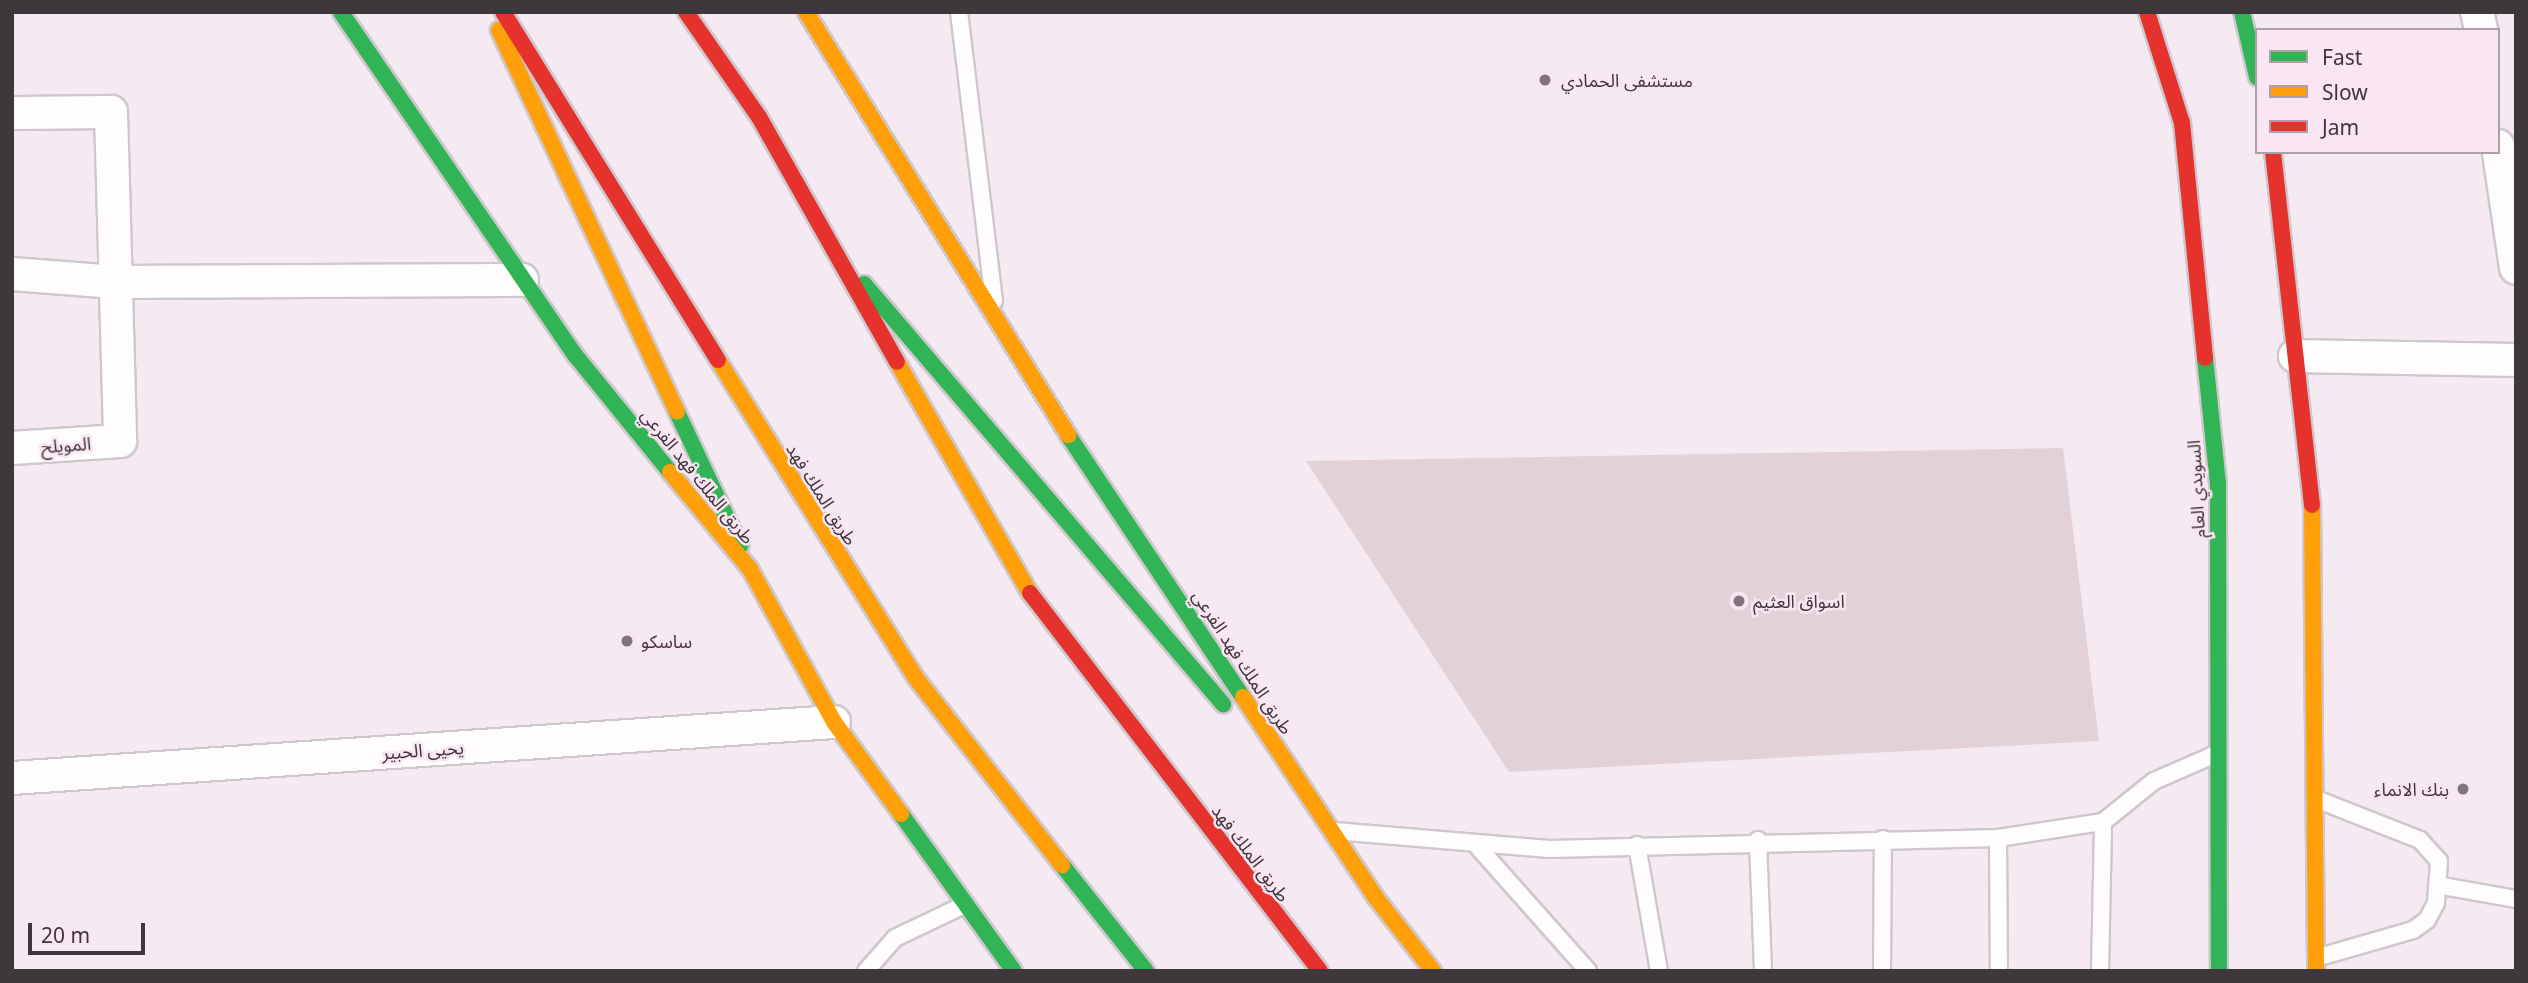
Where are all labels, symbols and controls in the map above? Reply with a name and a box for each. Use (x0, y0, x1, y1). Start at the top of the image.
legend (2255, 28, 2500, 154)
text: Fast (2322, 43, 2362, 71)
place label: مستشفى الحمادي (1561, 69, 1693, 91)
marker: مستشفى الحمادي (1535, 70, 1555, 90)
text: Slow (2322, 78, 2368, 106)
text: Jam (2322, 113, 2359, 141)
street label: طريق الملك فهد الفرعي (637, 404, 759, 548)
street label: المويلح (40, 432, 92, 458)
street label: طريق الملك فهد (782, 439, 862, 549)
street label: السويدي العام (2183, 439, 2209, 539)
street label: طريق الملك فهد الفرعي (1188, 586, 1298, 738)
place label: اسواق العثيم (1753, 590, 1845, 612)
marker: اسواق العثيم (1731, 593, 1747, 609)
place label: ساسكو (641, 630, 692, 652)
marker: ساسكو (619, 633, 635, 649)
street label: يحيى الحبير (381, 736, 465, 764)
place label: بنك الانماء (2374, 778, 2449, 800)
marker: بنك الانماء (2455, 781, 2471, 797)
street label: طريق الملك فهد (1207, 800, 1295, 906)
scale bar (32, 909, 149, 953)
text: 20 m (41, 921, 90, 949)

